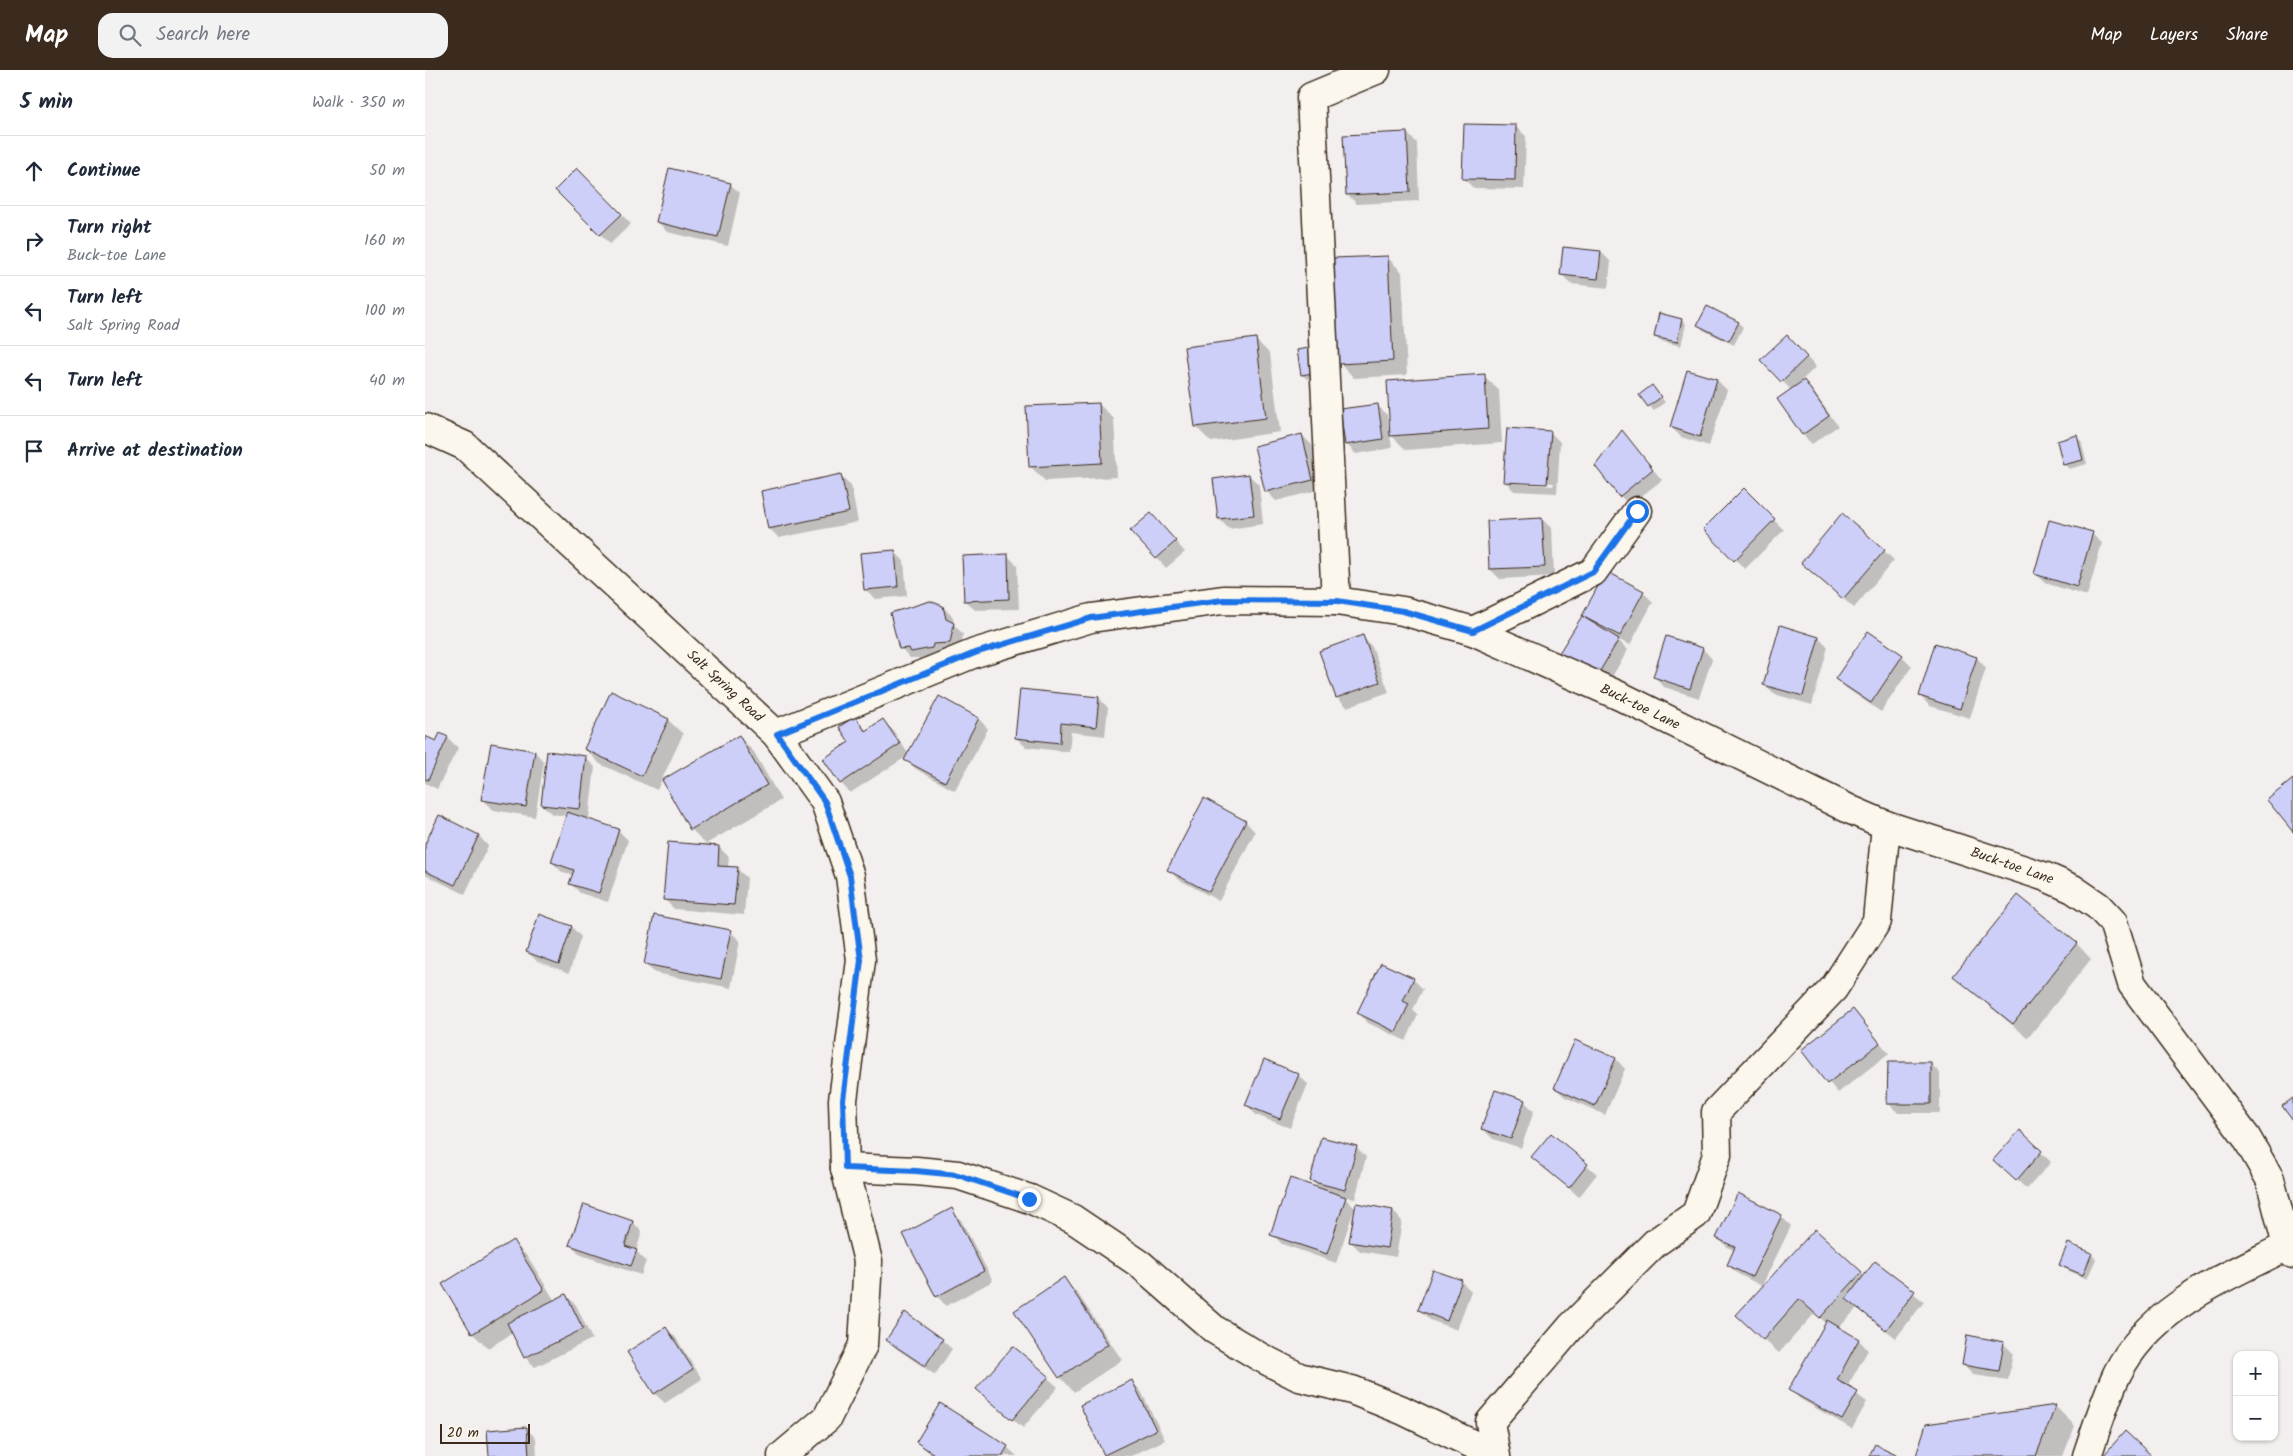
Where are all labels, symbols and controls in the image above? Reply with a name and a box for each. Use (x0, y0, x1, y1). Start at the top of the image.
search box (98, 13, 448, 58)
text: Map (25, 16, 68, 55)
text: Search here (156, 20, 250, 50)
icon: search (116, 21, 144, 49)
text: Map (2091, 21, 2122, 50)
text: Layers (2150, 21, 2198, 50)
text: Share (2226, 21, 2268, 50)
text: 5 min (20, 86, 73, 119)
text: Walk · 350 m (312, 90, 405, 115)
text: Continue (67, 156, 140, 186)
icon: ahead (20, 157, 48, 185)
text: 50 m (369, 158, 405, 183)
text: Turn right (67, 213, 152, 243)
icon: right (20, 227, 48, 255)
text: 160 m (364, 228, 405, 253)
text: Buck-toe Lane (67, 243, 166, 268)
text: Turn left (67, 283, 142, 313)
icon: left (20, 297, 48, 325)
text: 100 m (365, 298, 405, 323)
text: Salt Spring Road (67, 313, 179, 338)
text: Turn left (67, 366, 142, 396)
icon: left (20, 367, 48, 395)
text: 40 m (369, 368, 405, 393)
text: Arrive at destination (67, 436, 243, 466)
icon: arrive (20, 437, 48, 465)
route start (1626, 500, 1649, 523)
street label: Salt Spring Road (682, 644, 769, 728)
street label: Buck-toe Lane (1596, 678, 1684, 736)
street label: Buck-toe Lane (1968, 842, 2057, 891)
route end (1018, 1188, 1041, 1211)
map controls (2233, 1351, 2278, 1441)
button: + (2233, 1351, 2278, 1396)
button: − (2233, 1396, 2278, 1441)
scale bar (440, 1421, 530, 1444)
text: 20 m (447, 1422, 479, 1444)

